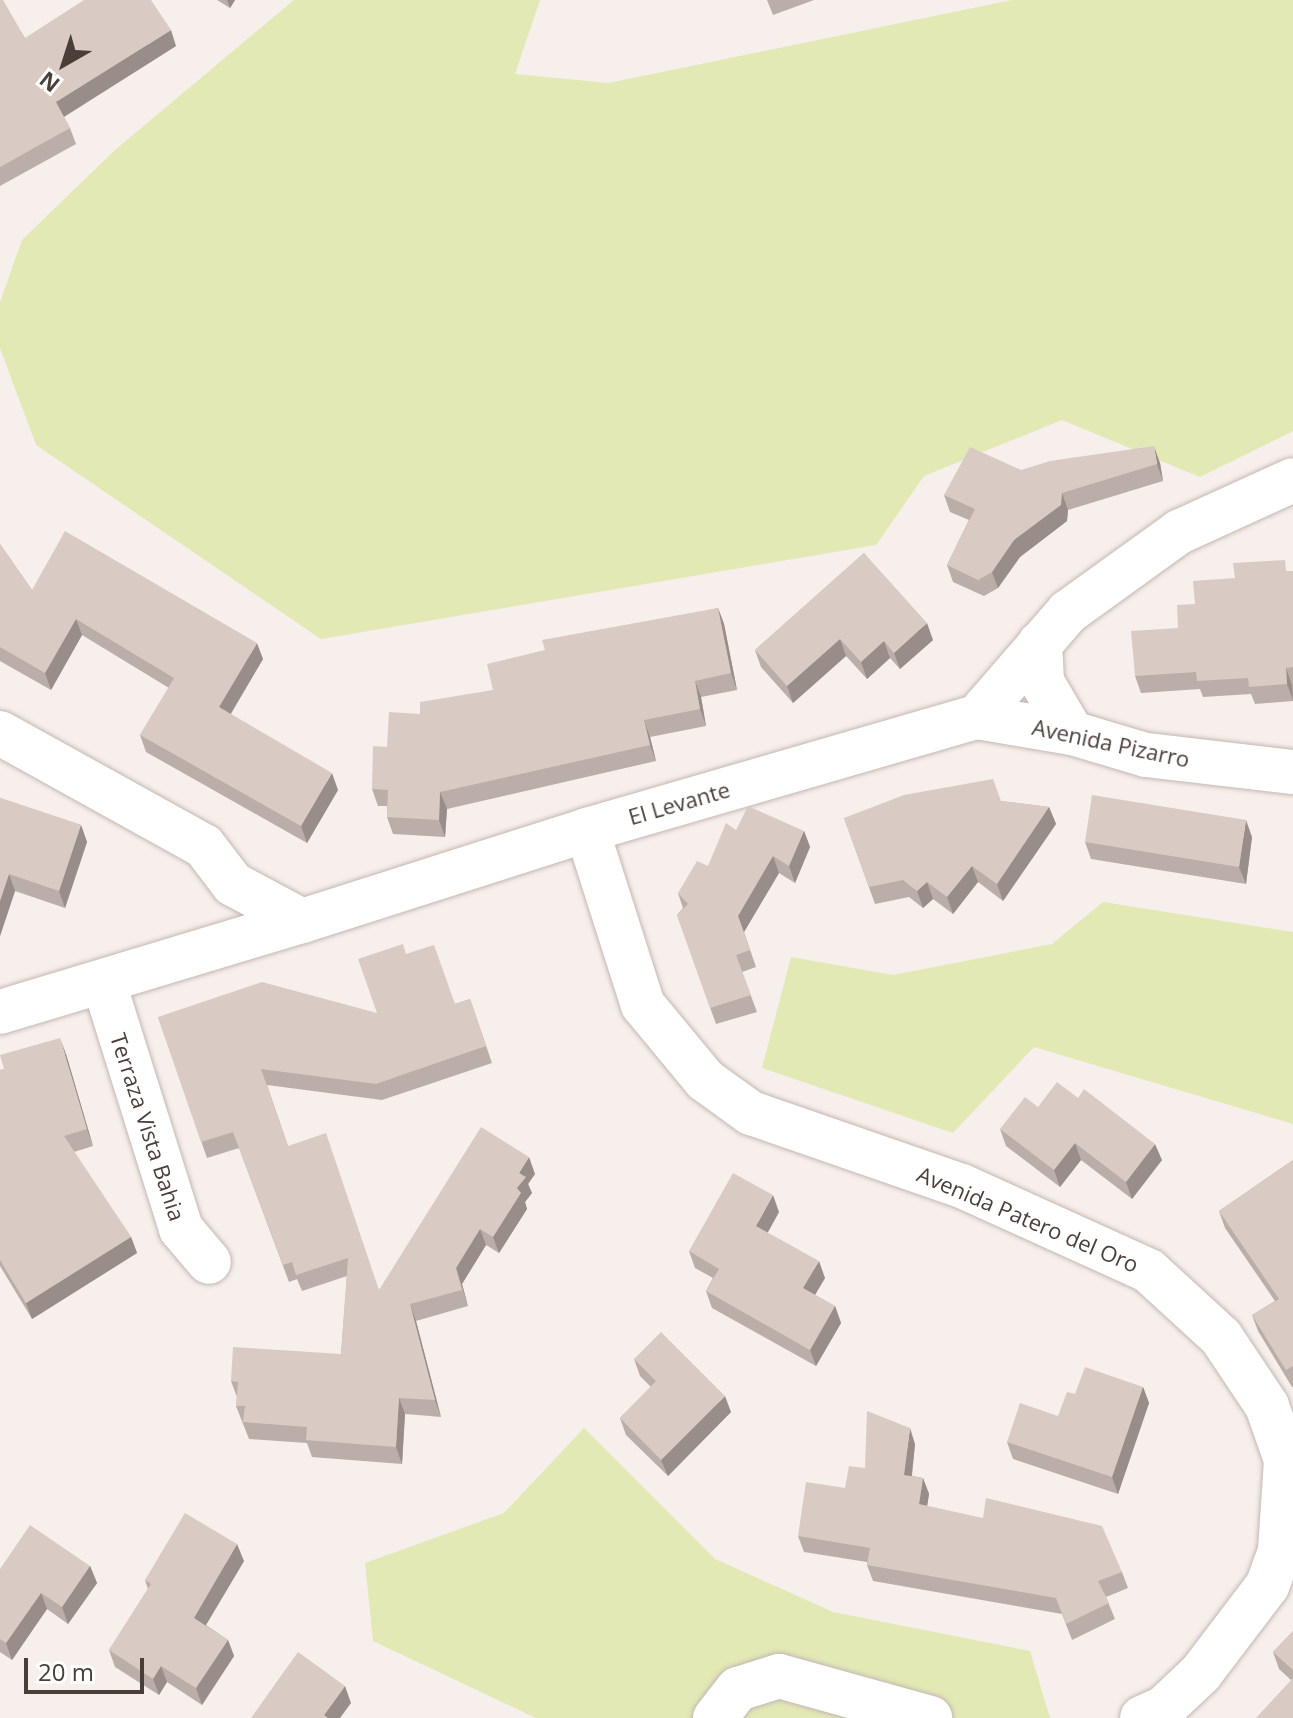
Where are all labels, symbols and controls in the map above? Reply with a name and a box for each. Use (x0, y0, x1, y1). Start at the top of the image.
north arrow (24, 24, 104, 104)
text: N (33, 65, 65, 100)
street label: Avenida Pizarro (1030, 713, 1192, 773)
street label: El Levante (625, 776, 733, 830)
street label: Terraza Vista Bahia (105, 1030, 191, 1224)
street label: Avenida Patero del Oro (913, 1160, 1143, 1278)
scale bar (28, 1642, 148, 1692)
text: 20 m (38, 1655, 94, 1688)

